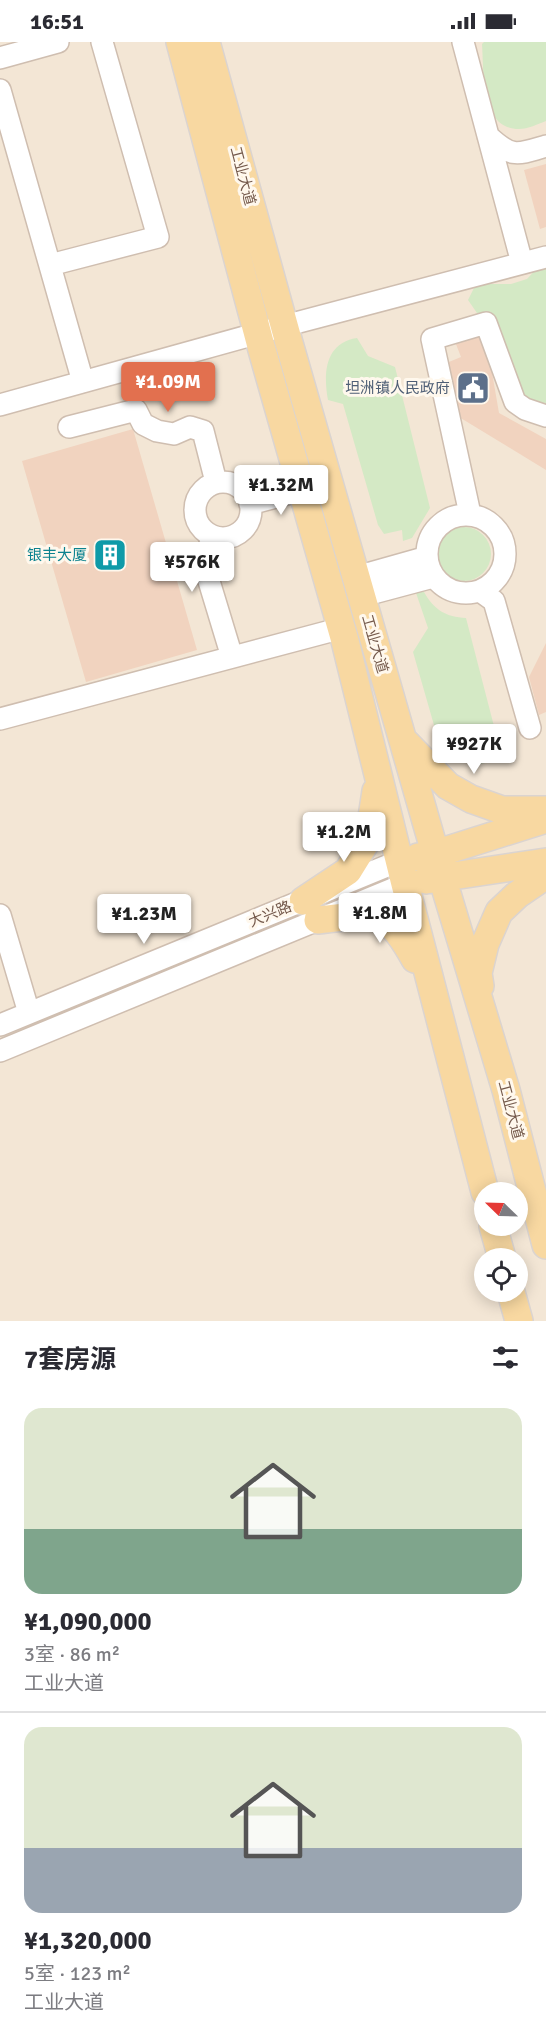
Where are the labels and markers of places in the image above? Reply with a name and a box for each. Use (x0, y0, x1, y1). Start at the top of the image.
pin: ¥1.09M (119, 362, 217, 413)
public building icon: 坦洲镇人民政府 (455, 370, 491, 406)
place label: 坦洲镇人民政府 (345, 379, 450, 397)
pin: ¥1.32M (232, 465, 330, 516)
building icon: 银丰大厦 (92, 537, 128, 573)
pin: ¥576K (150, 542, 234, 593)
place label: 银丰大厦 (27, 546, 87, 564)
pin: ¥927K (432, 724, 516, 775)
pin: ¥1.2M (302, 812, 386, 863)
pin: ¥1.8M (338, 893, 422, 944)
pin: ¥1.23M (95, 894, 193, 945)

